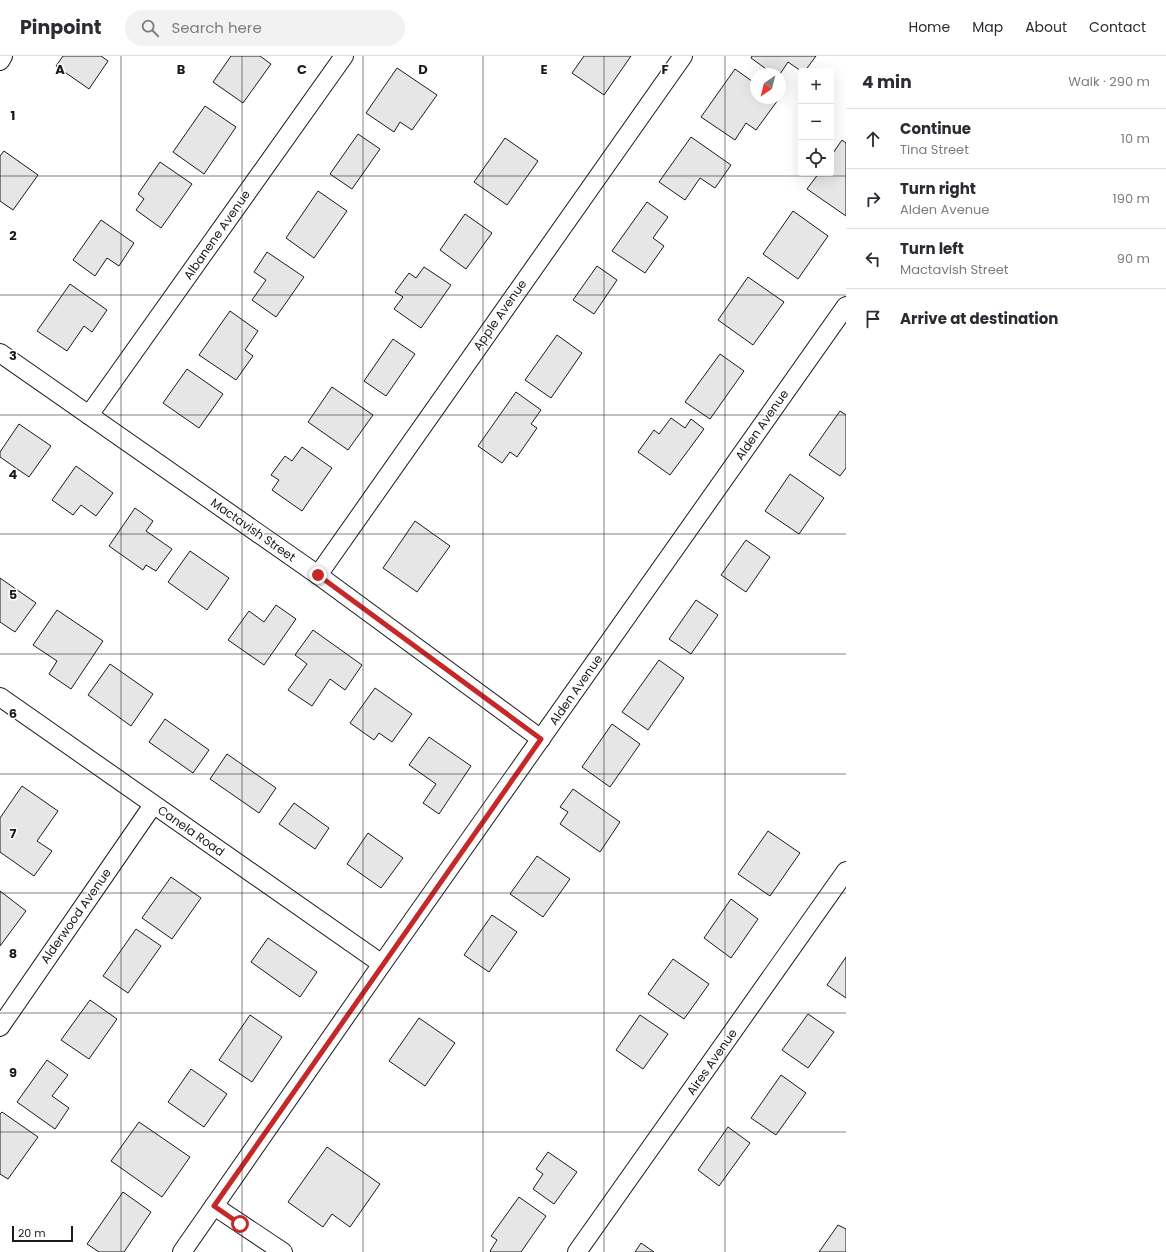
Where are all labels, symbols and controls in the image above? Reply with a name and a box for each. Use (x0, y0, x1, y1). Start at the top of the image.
search box (125, 10, 405, 46)
text: Pinpoint (20, 14, 101, 41)
icon: search (139, 17, 161, 39)
text: Search here (171, 17, 262, 38)
text: Home (908, 17, 950, 37)
text: Map (972, 17, 1003, 37)
text: About (1025, 17, 1067, 37)
text: Contact (1089, 17, 1146, 37)
text: A (55, 60, 65, 79)
text: B (177, 60, 186, 79)
text: C (297, 60, 307, 79)
text: D (418, 60, 428, 79)
text: E (540, 60, 548, 79)
text: F (661, 60, 669, 79)
north arrow (750, 68, 786, 104)
map controls (798, 68, 834, 176)
button: + (798, 68, 834, 104)
text: 4 min (862, 70, 912, 94)
text: Walk · 290 m (1068, 72, 1150, 91)
button: − (798, 104, 834, 140)
text: 1 (11, 106, 15, 125)
text: Continue (900, 118, 971, 139)
icon: ahead (862, 128, 884, 150)
text: 10 m (1121, 129, 1150, 148)
button: locate (798, 140, 834, 176)
text: Tina Street (900, 140, 969, 159)
text: Turn right (900, 178, 976, 199)
street label: Albanene Avenue (179, 187, 254, 283)
icon: right (862, 188, 884, 210)
text: 190 m (1113, 189, 1150, 208)
text: Alden Avenue (900, 200, 989, 219)
text: 2 (9, 226, 17, 245)
text: Turn left (900, 238, 964, 259)
icon: left (862, 248, 884, 270)
text: 90 m (1117, 249, 1150, 268)
text: Mactavish Street (900, 260, 1009, 279)
street label: Apple Avenue (469, 276, 530, 354)
icon: arrive (862, 308, 884, 330)
text: Arrive at destination (900, 308, 1058, 329)
text: 3 (9, 346, 17, 365)
street label: Alden Avenue (731, 386, 792, 463)
text: 4 (9, 465, 18, 484)
street label: Mactavish Street (207, 494, 299, 565)
route end (309, 566, 327, 584)
text: 5 (9, 585, 17, 604)
street label: Alden Avenue (545, 651, 606, 728)
text: 6 (9, 704, 17, 723)
street label: Canela Road (154, 801, 228, 860)
text: 7 (10, 824, 17, 843)
street label: Alderwood Avenue (36, 865, 115, 967)
text: 8 (9, 944, 17, 963)
street label: Aires Avenue (682, 1025, 741, 1098)
text: 9 (9, 1063, 17, 1082)
route start (231, 1215, 249, 1233)
scale bar (12, 1224, 73, 1243)
text: 20 m (18, 1225, 46, 1241)

